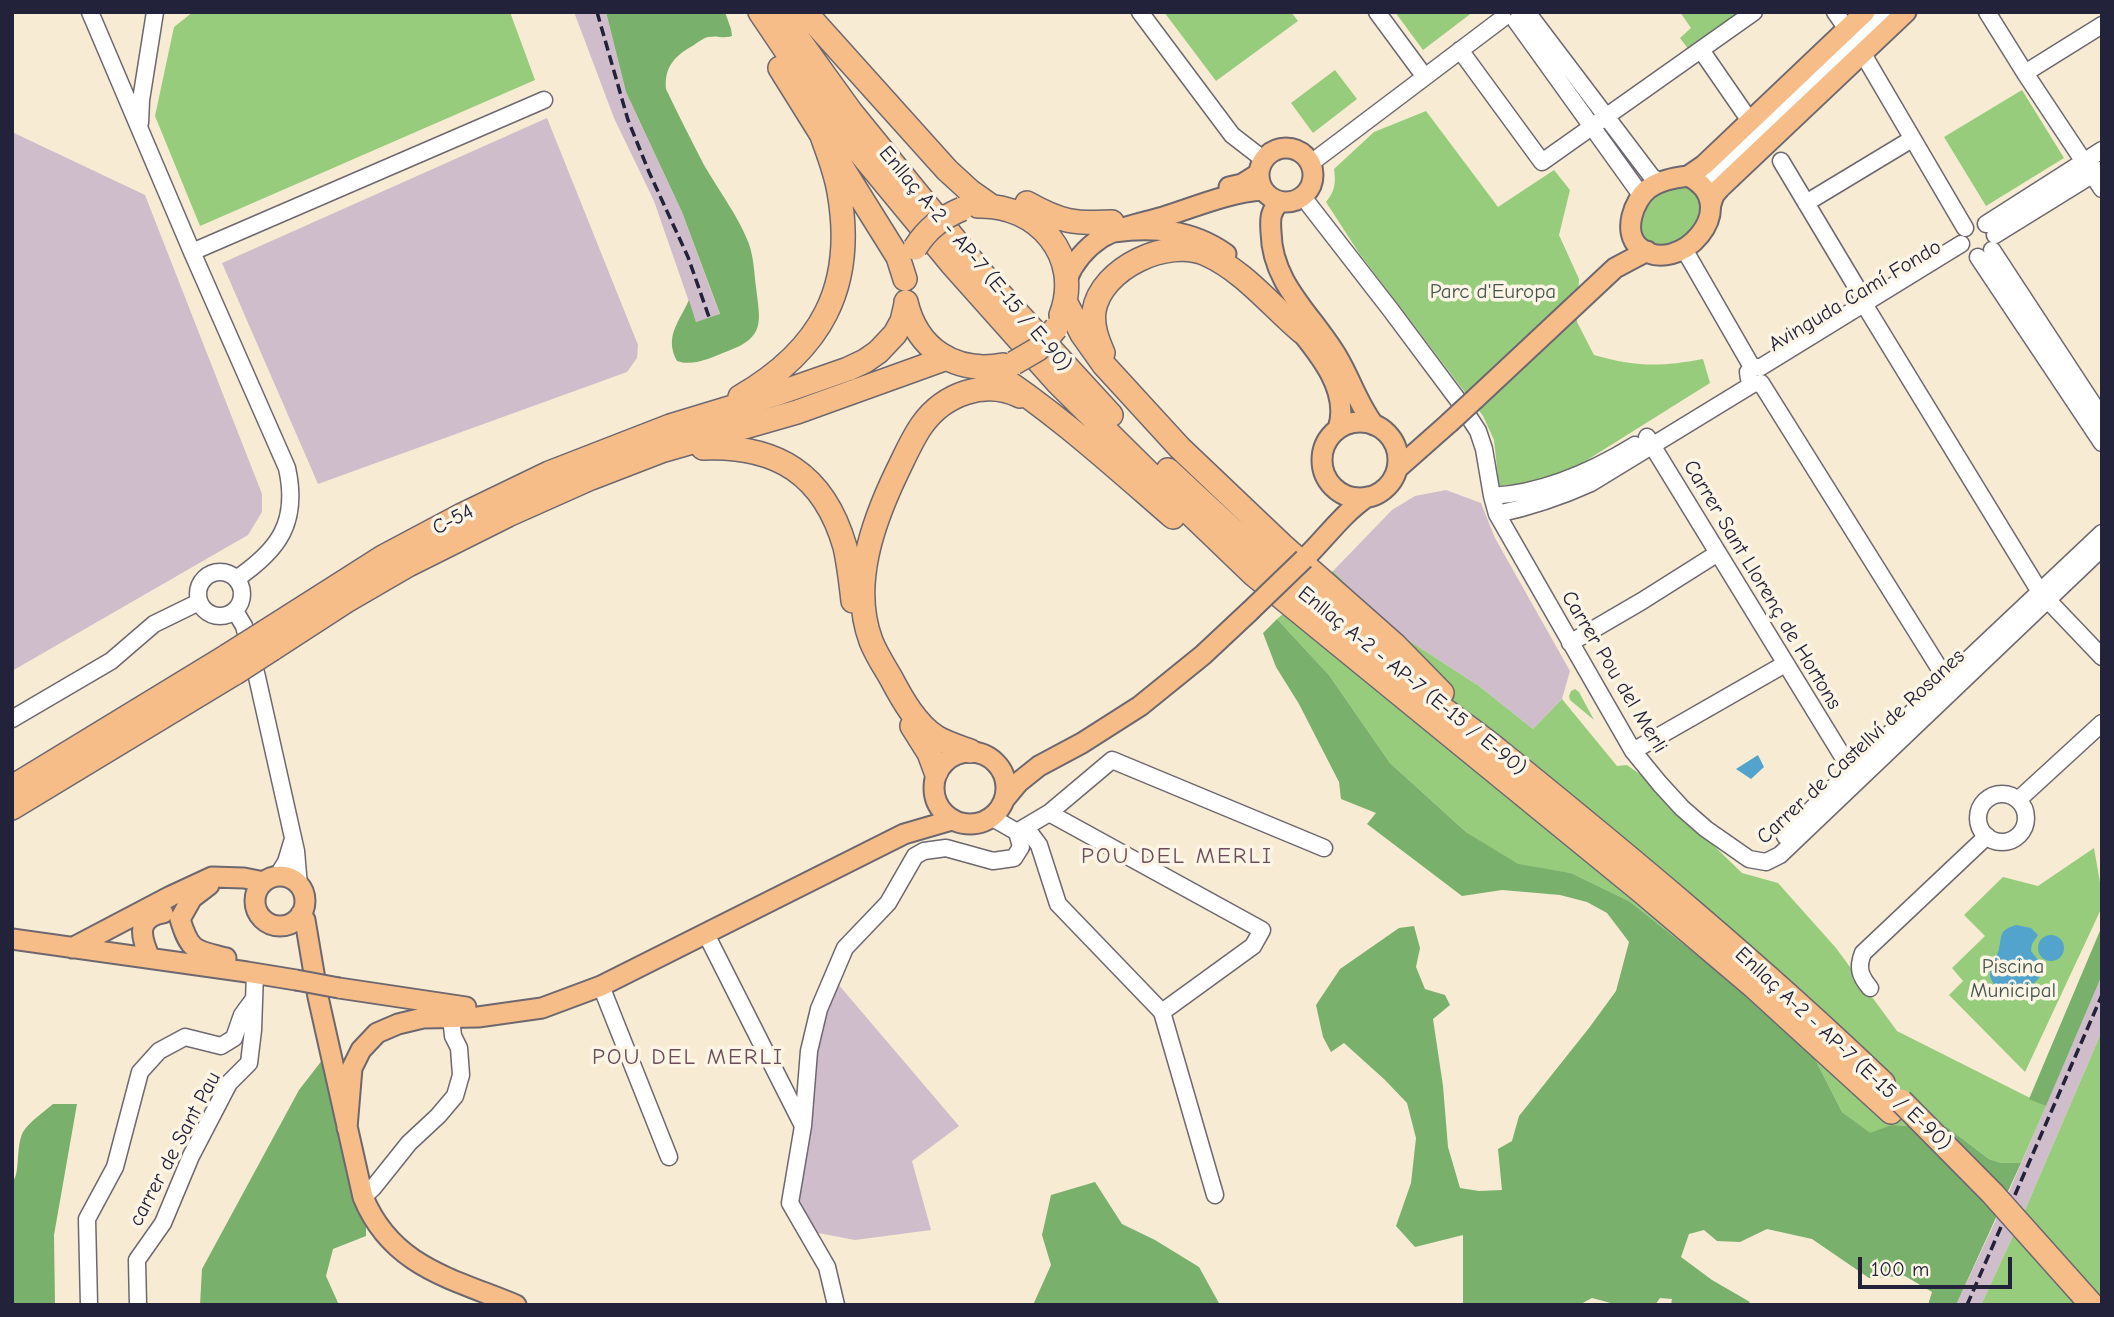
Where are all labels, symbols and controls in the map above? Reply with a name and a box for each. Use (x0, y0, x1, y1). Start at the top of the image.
street label: Enllaç A-2 - AP-7 (E-15 / E-90) (873, 141, 1077, 377)
street label: Avinguda Camí Fondo (1764, 234, 1946, 358)
park label: Parc d'Europa (1430, 279, 1556, 305)
street label: Carrer Sant Llorenç de Hortons (1677, 456, 1847, 714)
street label: C-54 (428, 499, 478, 541)
street label: Enllaç A-2 - AP-7 (E-15 / E-90) (1293, 581, 1531, 781)
street label: Carrer Pou del Merli (1556, 586, 1672, 758)
street label: Carrer de Castellví de Rosanes (1752, 644, 1970, 850)
district label: POU DEL MERLI (1083, 842, 1271, 870)
street label: Enllaç A-2 - AP-7 (E-15 / E-90) (1730, 942, 1956, 1156)
park label: Piscina Municipal (1970, 954, 2056, 1004)
district label: POU DEL MERLI (594, 1043, 782, 1071)
street label: carrer de Sant Pau (124, 1067, 226, 1231)
scale bar (1862, 1244, 2016, 1288)
text: 100 m (1871, 1257, 1929, 1281)

